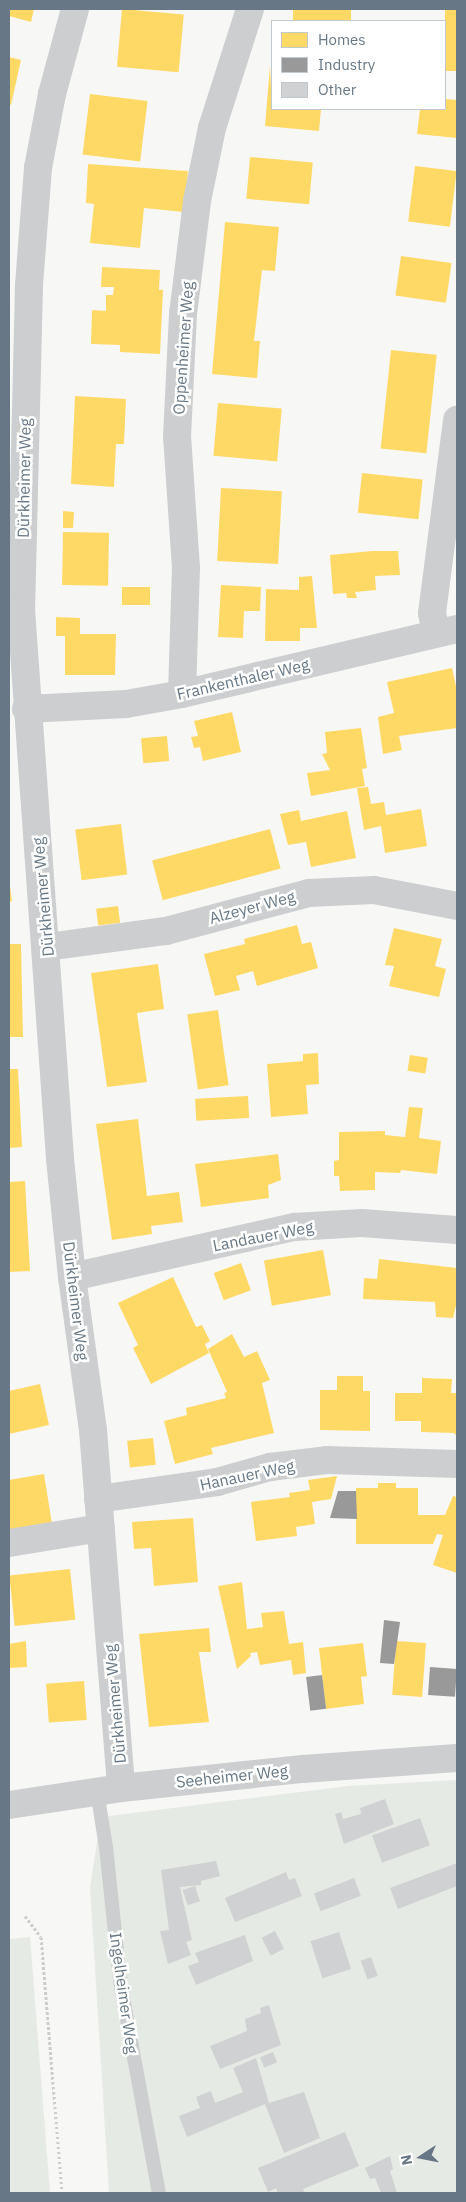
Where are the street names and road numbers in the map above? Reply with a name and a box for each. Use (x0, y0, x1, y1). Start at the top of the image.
street label: Oppenheimer Weg (169, 281, 197, 415)
street label: Dürkheimer Weg (13, 418, 35, 538)
street label: Frankenthaler Weg (175, 654, 311, 704)
street label: Dürkheimer Weg (28, 837, 58, 957)
street label: Alzeyer Weg (207, 886, 297, 928)
street label: Landauer Weg (211, 1217, 315, 1255)
street label: Dürkheimer Weg (59, 1240, 93, 1362)
street label: Hanauer Weg (198, 1456, 296, 1494)
street label: Dürkheimer Weg (100, 1644, 130, 1764)
street label: Seeheimer Weg (175, 1761, 289, 1791)
street label: Ingelheimer Weg (106, 1931, 142, 2055)

